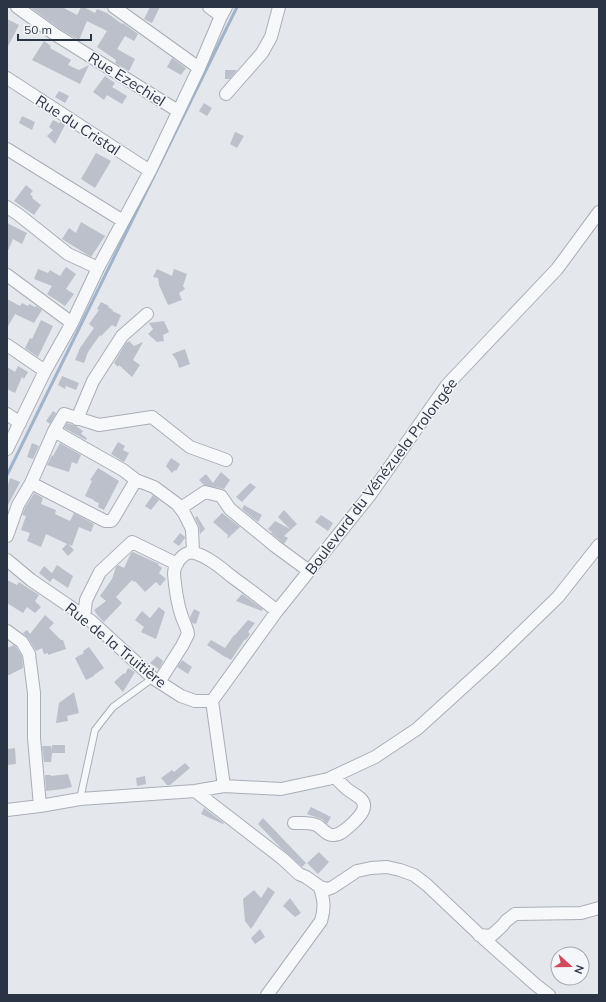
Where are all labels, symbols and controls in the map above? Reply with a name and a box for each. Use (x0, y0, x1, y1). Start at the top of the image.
scale bar (18, 16, 91, 42)
text: 50 m (24, 22, 52, 37)
street label: Rue Ezechiel (85, 48, 169, 110)
street label: Rue du Cristal (32, 91, 124, 159)
street label: Boulevard du Vénézuela Prolongée (301, 374, 461, 578)
street label: Rue de la Truitière (62, 598, 170, 692)
north arrow (550, 946, 590, 986)
text: N (571, 963, 587, 976)

